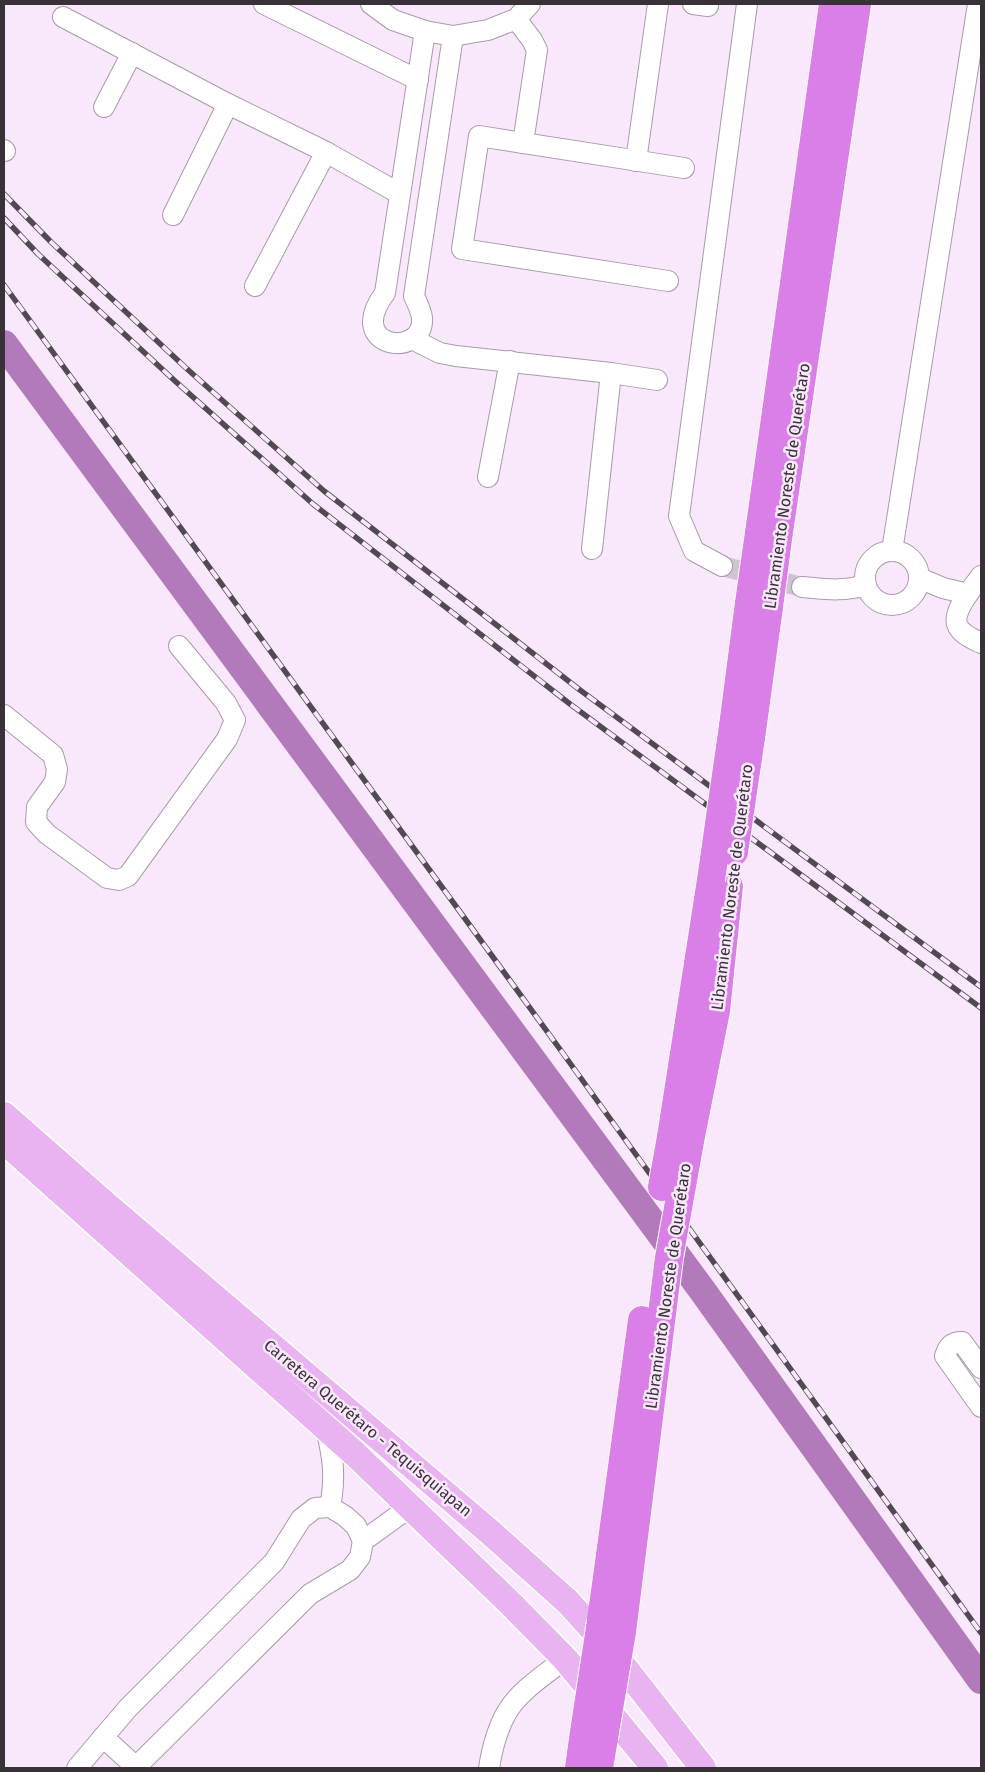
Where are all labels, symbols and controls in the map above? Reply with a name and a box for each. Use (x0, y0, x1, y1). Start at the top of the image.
street label: Libramiento Noreste de Querétaro (760, 362, 814, 610)
street label: Libramiento Noreste de Querétaro (707, 763, 757, 1011)
street label: Libramiento Noreste de Querétaro (641, 1162, 695, 1410)
street label: Carretera Querétaro - Tequisquiapan (260, 1335, 476, 1521)

